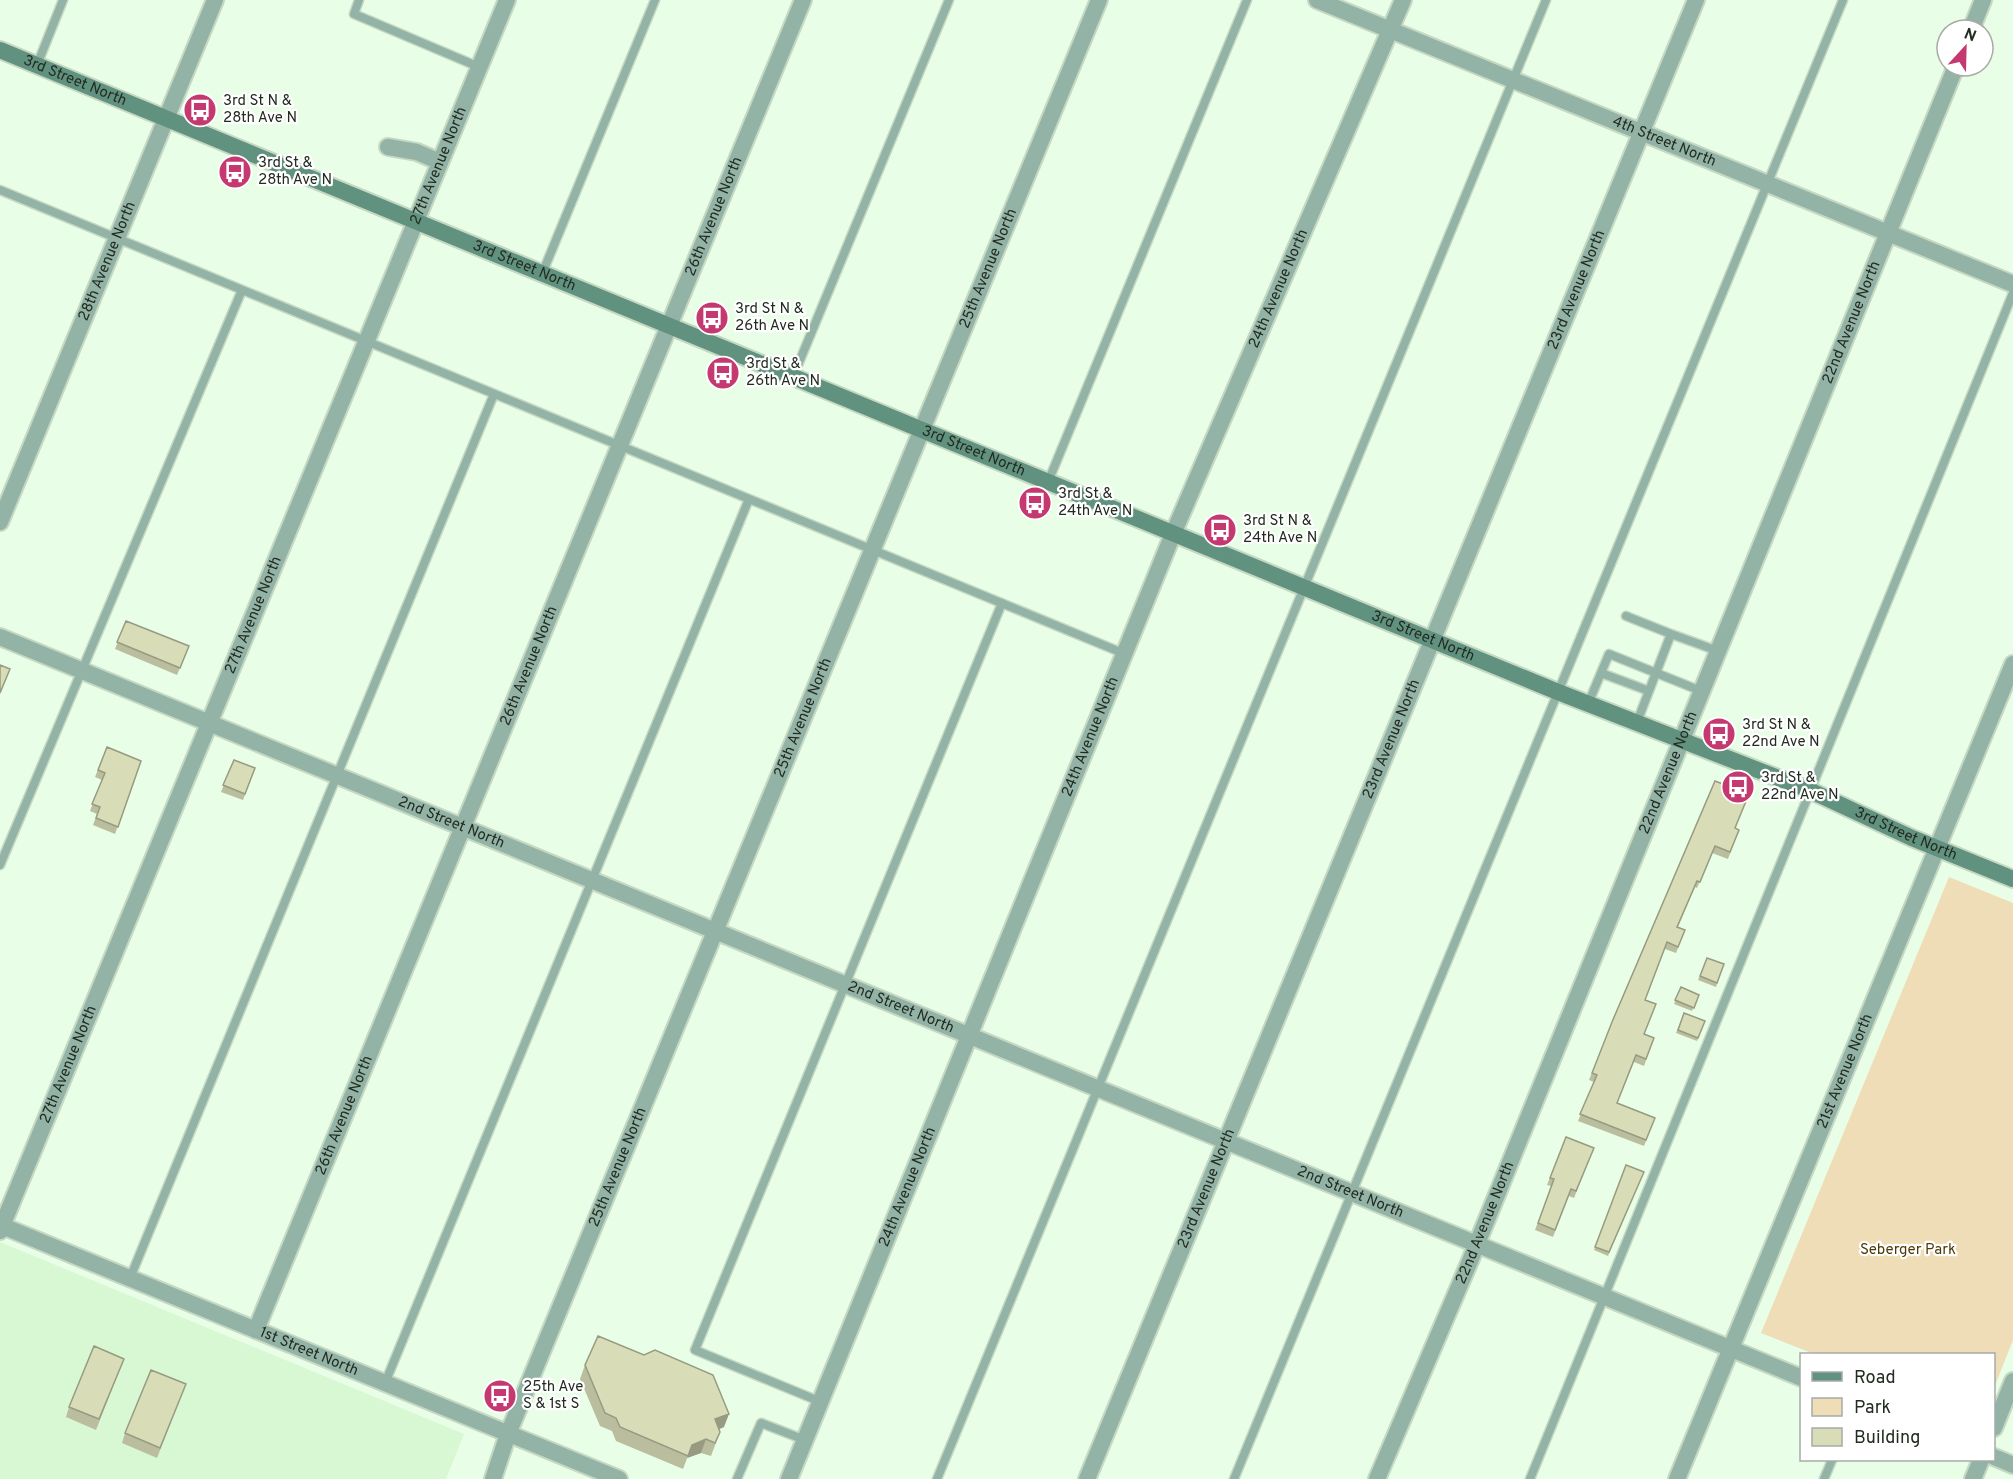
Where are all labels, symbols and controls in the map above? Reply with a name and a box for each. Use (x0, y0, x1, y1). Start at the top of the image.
north arrow (1935, 18, 1995, 78)
text: N (1961, 25, 1979, 47)
street label: 3rd Street North (20, 51, 129, 111)
bus stop icon: 3rd St N & 28th Ave N (182, 92, 218, 128)
place label: 3rd St N & 28th Ave N (223, 92, 297, 128)
street label: 27th Avenue North (406, 104, 471, 228)
street label: 4th Street North (1610, 112, 1719, 171)
bus stop icon: 3rd St & 28th Ave N (217, 154, 253, 190)
place label: 3rd St & 28th Ave N (258, 154, 332, 190)
street label: 26th Avenue North (681, 154, 747, 279)
street label: 28th Avenue North (74, 199, 140, 324)
street label: 25th Avenue North (955, 206, 1021, 331)
street label: 24th Avenue North (1245, 226, 1313, 351)
street label: 23rd Avenue North (1544, 227, 1610, 352)
street label: 3rd Street North (470, 236, 579, 296)
street label: 22nd Avenue North (1818, 258, 1885, 387)
bus stop icon: 3rd St N & 26th Ave N (694, 300, 730, 336)
place label: 3rd St N & 26th Ave N (735, 300, 809, 336)
bus stop icon: 3rd St & 26th Ave N (705, 355, 741, 391)
place label: 3rd St & 26th Ave N (746, 355, 820, 391)
street label: 3rd Street North (919, 421, 1028, 481)
bus stop icon: 3rd St & 24th Ave N (1017, 485, 1053, 521)
place label: 3rd St & 24th Ave N (1058, 485, 1132, 521)
bus stop icon: 3rd St N & 24th Ave N (1202, 512, 1238, 548)
place label: 3rd St N & 24th Ave N (1243, 512, 1317, 548)
street label: 27th Avenue North (221, 553, 286, 677)
street label: 26th Avenue North (496, 603, 562, 729)
street label: 3rd Street North (1368, 607, 1477, 666)
street label: 25th Avenue North (770, 655, 836, 781)
street label: 24th Avenue North (1058, 674, 1123, 800)
street label: 23rd Avenue North (1359, 677, 1425, 802)
street label: 22nd Avenue North (1635, 709, 1702, 837)
bus stop icon: 3rd St N & 22nd Ave N (1701, 716, 1737, 752)
place label: 3rd St N & 22nd Ave N (1742, 716, 1820, 752)
bus stop icon: 3rd St & 22nd Ave N (1720, 769, 1756, 805)
place label: 3rd St & 22nd Ave N (1761, 769, 1839, 805)
street label: 2nd Street North (395, 792, 507, 853)
street label: 3rd Street North (1852, 803, 1960, 865)
street label: 2nd Street North (845, 977, 957, 1038)
street label: 27th Avenue North (36, 1003, 101, 1126)
street label: 21st Avenue North (1813, 1011, 1877, 1132)
street label: 26th Avenue North (311, 1053, 377, 1178)
street label: 25th Avenue North (585, 1104, 651, 1230)
street label: 24th Avenue North (875, 1124, 940, 1250)
street label: 23rd Avenue North (1173, 1126, 1240, 1251)
street label: 22nd Avenue North (1452, 1159, 1519, 1287)
street label: 2nd Street North (1294, 1162, 1406, 1223)
park label: Seberger Park (1860, 1241, 1956, 1260)
street label: 1st Street North (257, 1323, 361, 1381)
legend (1800, 1353, 1995, 1461)
text: Road (1854, 1367, 1896, 1390)
bus stop icon: 25th Ave S & 1st S (482, 1378, 518, 1414)
place label: 25th Ave S & 1st S (523, 1378, 583, 1414)
text: Park (1854, 1397, 1891, 1420)
text: Building (1854, 1427, 1920, 1450)

